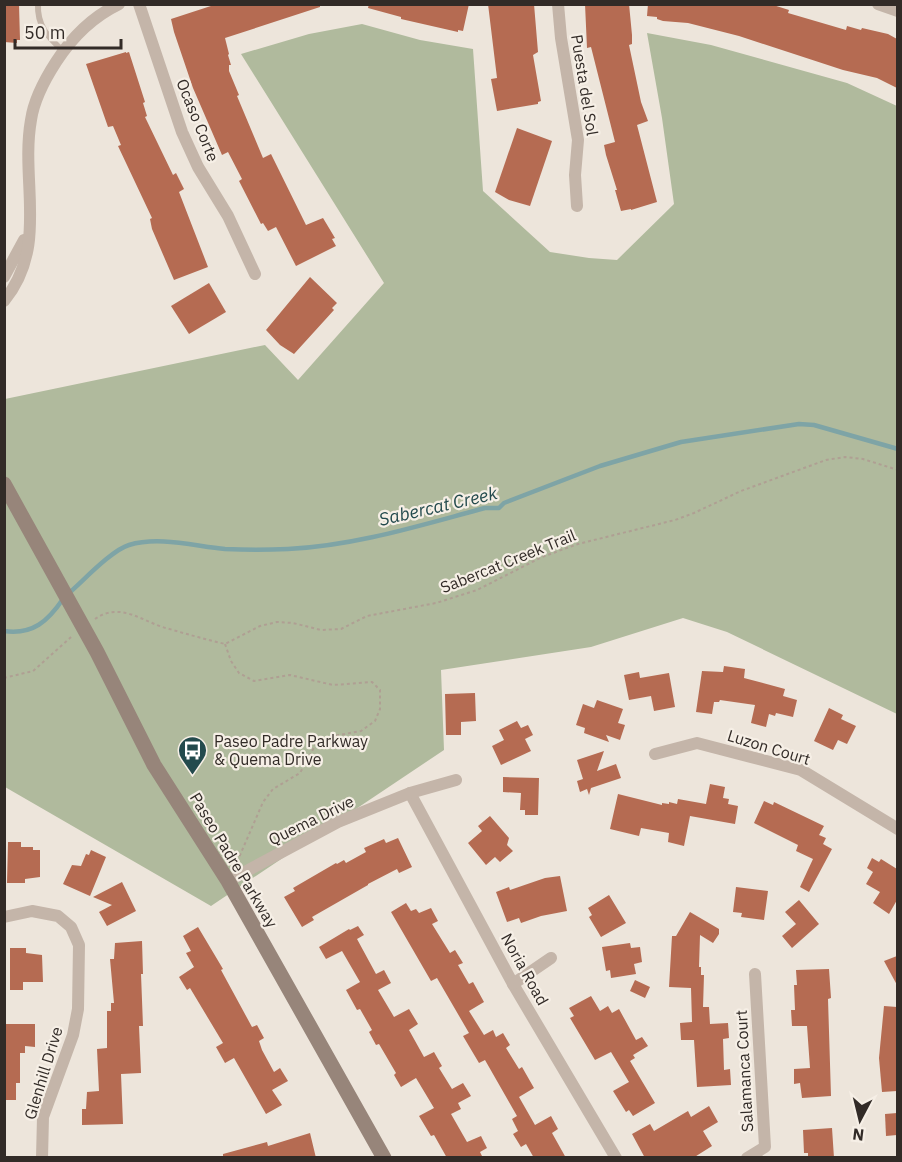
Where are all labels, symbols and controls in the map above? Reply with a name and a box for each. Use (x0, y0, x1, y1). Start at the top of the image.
scale bar (15, 12, 122, 50)
text: 50 m (24, 21, 66, 44)
street label: Puesta del Sol (567, 33, 603, 137)
street label: Ocaso Corte (172, 76, 224, 165)
water label: Sabercat Creek (376, 481, 500, 531)
street label: Sabercat Creek Trail (437, 525, 579, 597)
street label: Luzon Court (725, 725, 813, 769)
place label: Paseo Padre Parkway & Quema Drive (214, 731, 368, 769)
bus stop icon: Paseo Padre Parkway & Quema Drive (177, 734, 209, 776)
street label: Paseo Padre Parkway (186, 789, 282, 931)
street label: Quema Drive (265, 791, 357, 849)
street label: Noria Road (497, 929, 553, 1009)
street label: Salamanca Court (731, 1009, 757, 1133)
street label: Glenhill Drive (19, 1024, 67, 1122)
north arrow (830, 1090, 890, 1150)
text: N (851, 1124, 865, 1146)

